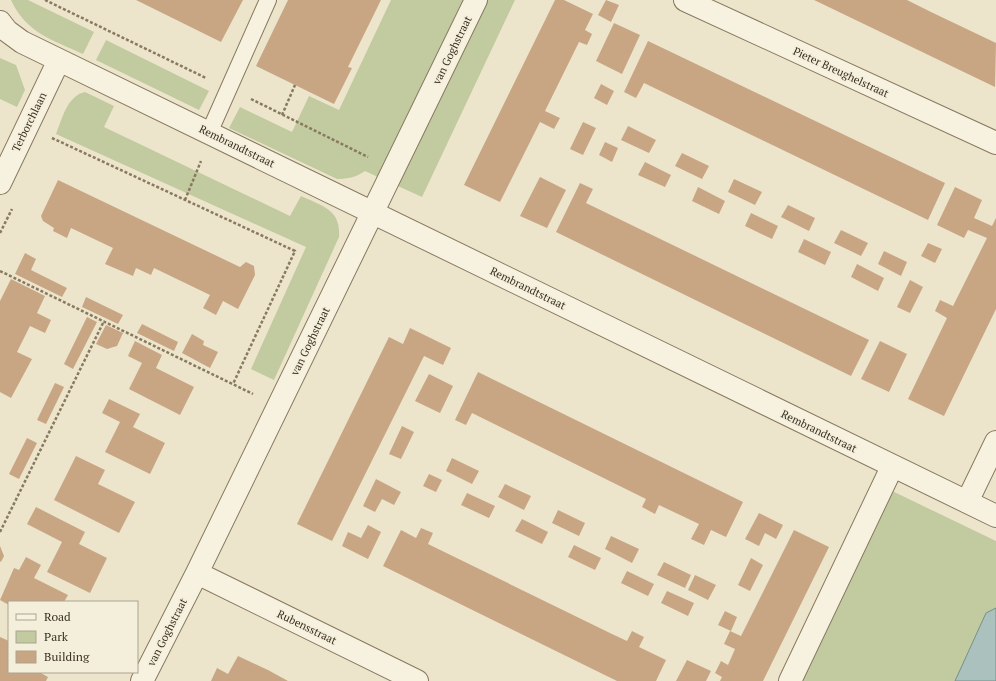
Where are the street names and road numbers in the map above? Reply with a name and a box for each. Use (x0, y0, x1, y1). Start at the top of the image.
street label: van Goghstraat (429, 13, 475, 87)
street label: Pieter Breughelstraat (791, 44, 891, 100)
street label: Terborchlaan (9, 89, 50, 154)
street label: Rembrandtstraat (197, 122, 277, 170)
street label: Rembrandtstraat (488, 264, 568, 312)
street label: van Goghstraat (287, 304, 333, 378)
street label: Rembrandtstraat (779, 407, 859, 455)
street label: van Goghstraat (143, 596, 190, 669)
street label: Rubensstraat (275, 607, 339, 647)

